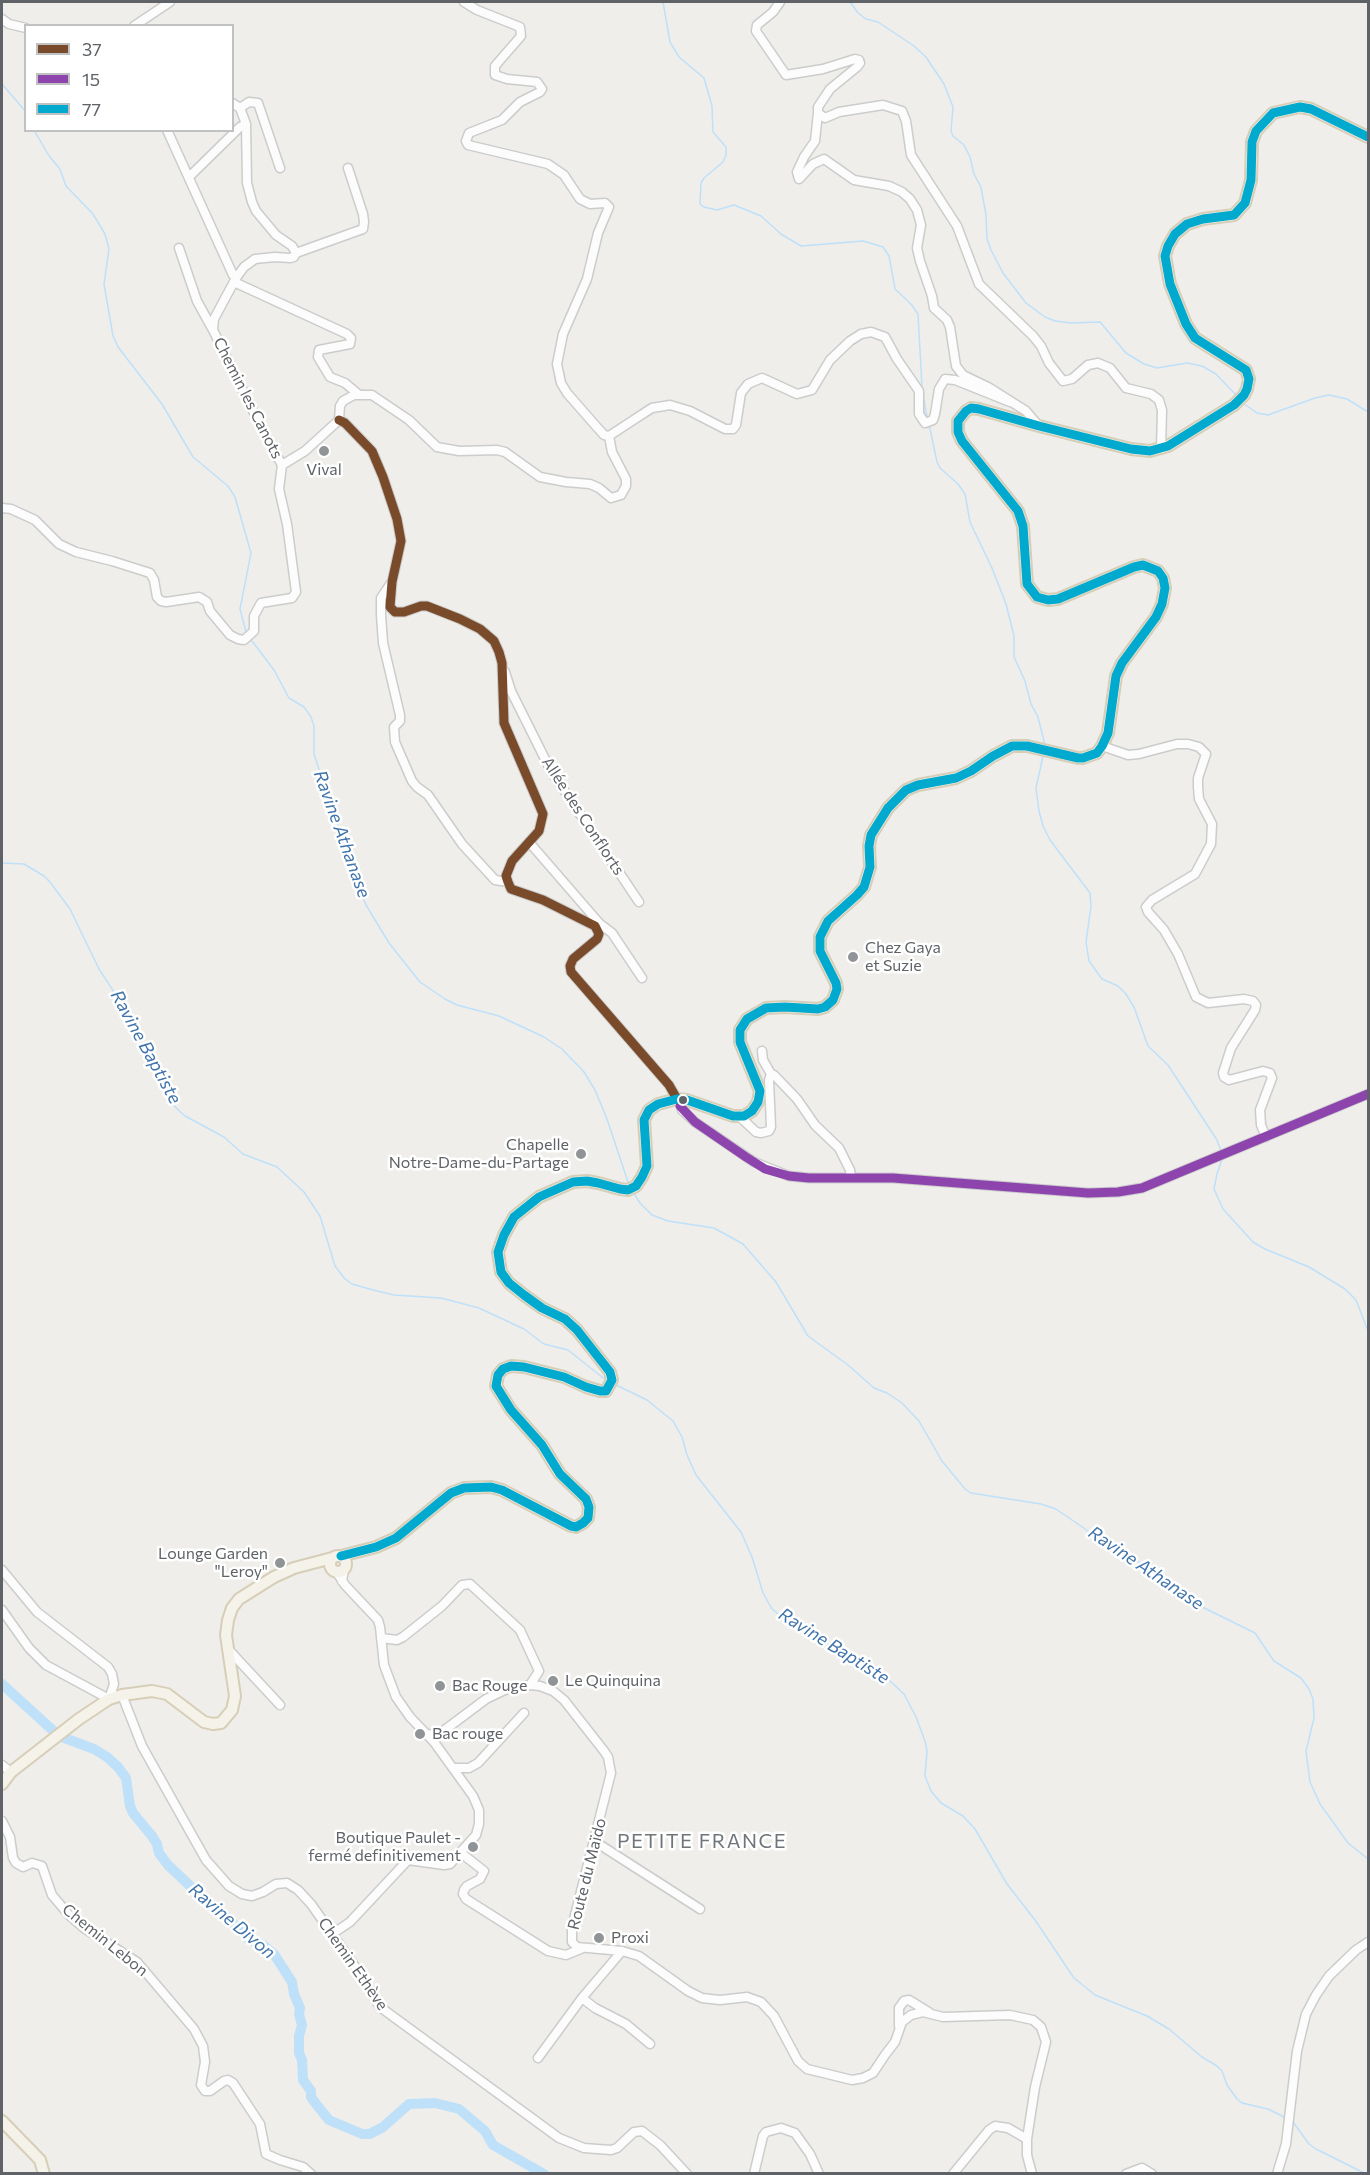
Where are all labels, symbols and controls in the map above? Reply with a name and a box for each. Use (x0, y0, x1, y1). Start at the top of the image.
legend (24, 24, 234, 132)
text: 37 (82, 38, 102, 60)
text: 15 (82, 68, 100, 90)
text: 77 (82, 98, 101, 120)
street label: Chemin les Canots (209, 334, 287, 462)
marker: Vival (317, 444, 331, 458)
place label: Vival (306, 460, 342, 480)
street label: Allée des Conflorts (538, 753, 628, 879)
water label: Ravine Athanase (309, 767, 375, 901)
place label: Chez Gaya et Suzie (865, 938, 941, 976)
marker: Chez Gaya et Suzie (846, 950, 860, 964)
water label: Ravine Baptiste (106, 986, 186, 1108)
unlabelled marker (677, 1094, 689, 1106)
place label: Chapelle Notre-Dame-du-Partage (389, 1135, 569, 1173)
marker: Chapelle Notre-Dame-du-Partage (574, 1147, 588, 1161)
water label: Ravine Athanase (1084, 1522, 1208, 1614)
place label: Lounge Garden "Leroy" (158, 1544, 268, 1582)
marker: Lounge Garden "Leroy" (273, 1556, 287, 1570)
water label: Ravine Baptiste (775, 1603, 893, 1689)
place label: Le Quinquina (565, 1671, 661, 1691)
marker: Le Quinquina (546, 1674, 560, 1688)
place label: Bac Rouge (452, 1676, 527, 1696)
marker: Bac Rouge (433, 1679, 447, 1693)
place label: Bac rouge (432, 1724, 503, 1744)
marker: Bac rouge (413, 1727, 427, 1741)
street label: Route du Maïdo (564, 1816, 610, 1932)
place label: Boutique Paulet - fermé definitivement (308, 1828, 461, 1866)
district label: PETITE FRANCE (617, 1829, 787, 1853)
marker: Boutique Paulet - fermé definitivement (466, 1840, 480, 1854)
water label: Ravine Divon (184, 1879, 280, 1963)
street label: Chemin Lebon (58, 1900, 152, 1980)
street label: Chemin Ethève (314, 1914, 392, 2014)
place label: Proxi (611, 1928, 649, 1948)
marker: Proxi (592, 1931, 606, 1945)

